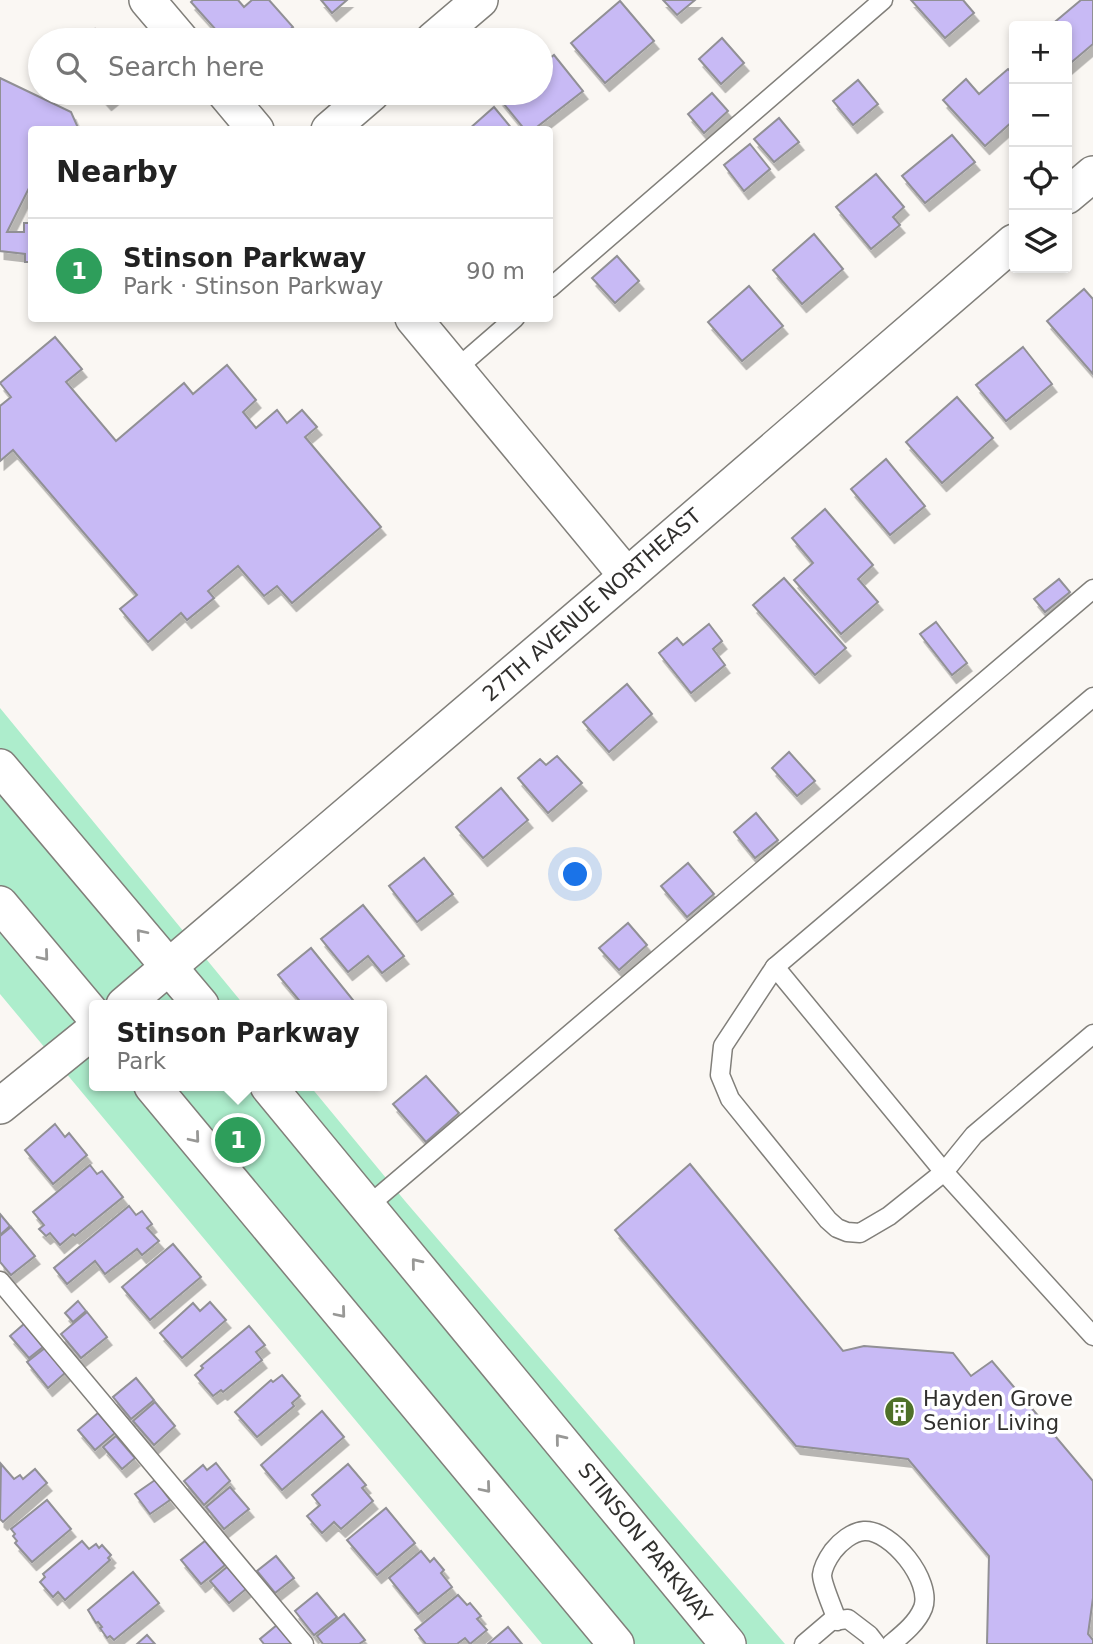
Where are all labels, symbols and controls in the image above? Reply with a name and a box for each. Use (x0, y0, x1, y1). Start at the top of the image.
map controls (1009, 21, 1072, 273)
button: + (1009, 21, 1072, 84)
search box (28, 28, 553, 105)
icon: search (52, 48, 90, 86)
text: Search here (108, 52, 264, 82)
button: − (1009, 84, 1072, 147)
button: locate (1009, 147, 1072, 210)
text: Nearby (56, 154, 178, 189)
button: layers (1009, 210, 1072, 273)
text: Stinson Parkway (123, 243, 366, 273)
text: 1 (71, 258, 87, 284)
text: 90 m (466, 258, 525, 284)
text: Park · Stinson Parkway (123, 273, 383, 299)
street label: 27TH AVENUE NORTHEAST (478, 504, 706, 706)
your location (558, 857, 592, 891)
one-way arrow (137, 930, 149, 943)
one-way arrow (36, 948, 48, 961)
popup (89, 1000, 387, 1091)
text: Stinson Parkway (116, 1018, 360, 1048)
text: Park (116, 1048, 166, 1074)
pin: 1 (215, 1114, 261, 1166)
one-way arrow (187, 1131, 200, 1143)
one-way arrow (412, 1259, 425, 1271)
one-way arrow (333, 1305, 345, 1318)
place label: Hayden Grove Senior Living (923, 1387, 1073, 1435)
building icon: Hayden Grove Senior Living (883, 1394, 917, 1428)
one-way arrow (556, 1435, 569, 1447)
street label: STINSON PARKWAY (573, 1458, 717, 1628)
one-way arrow (478, 1480, 490, 1493)

